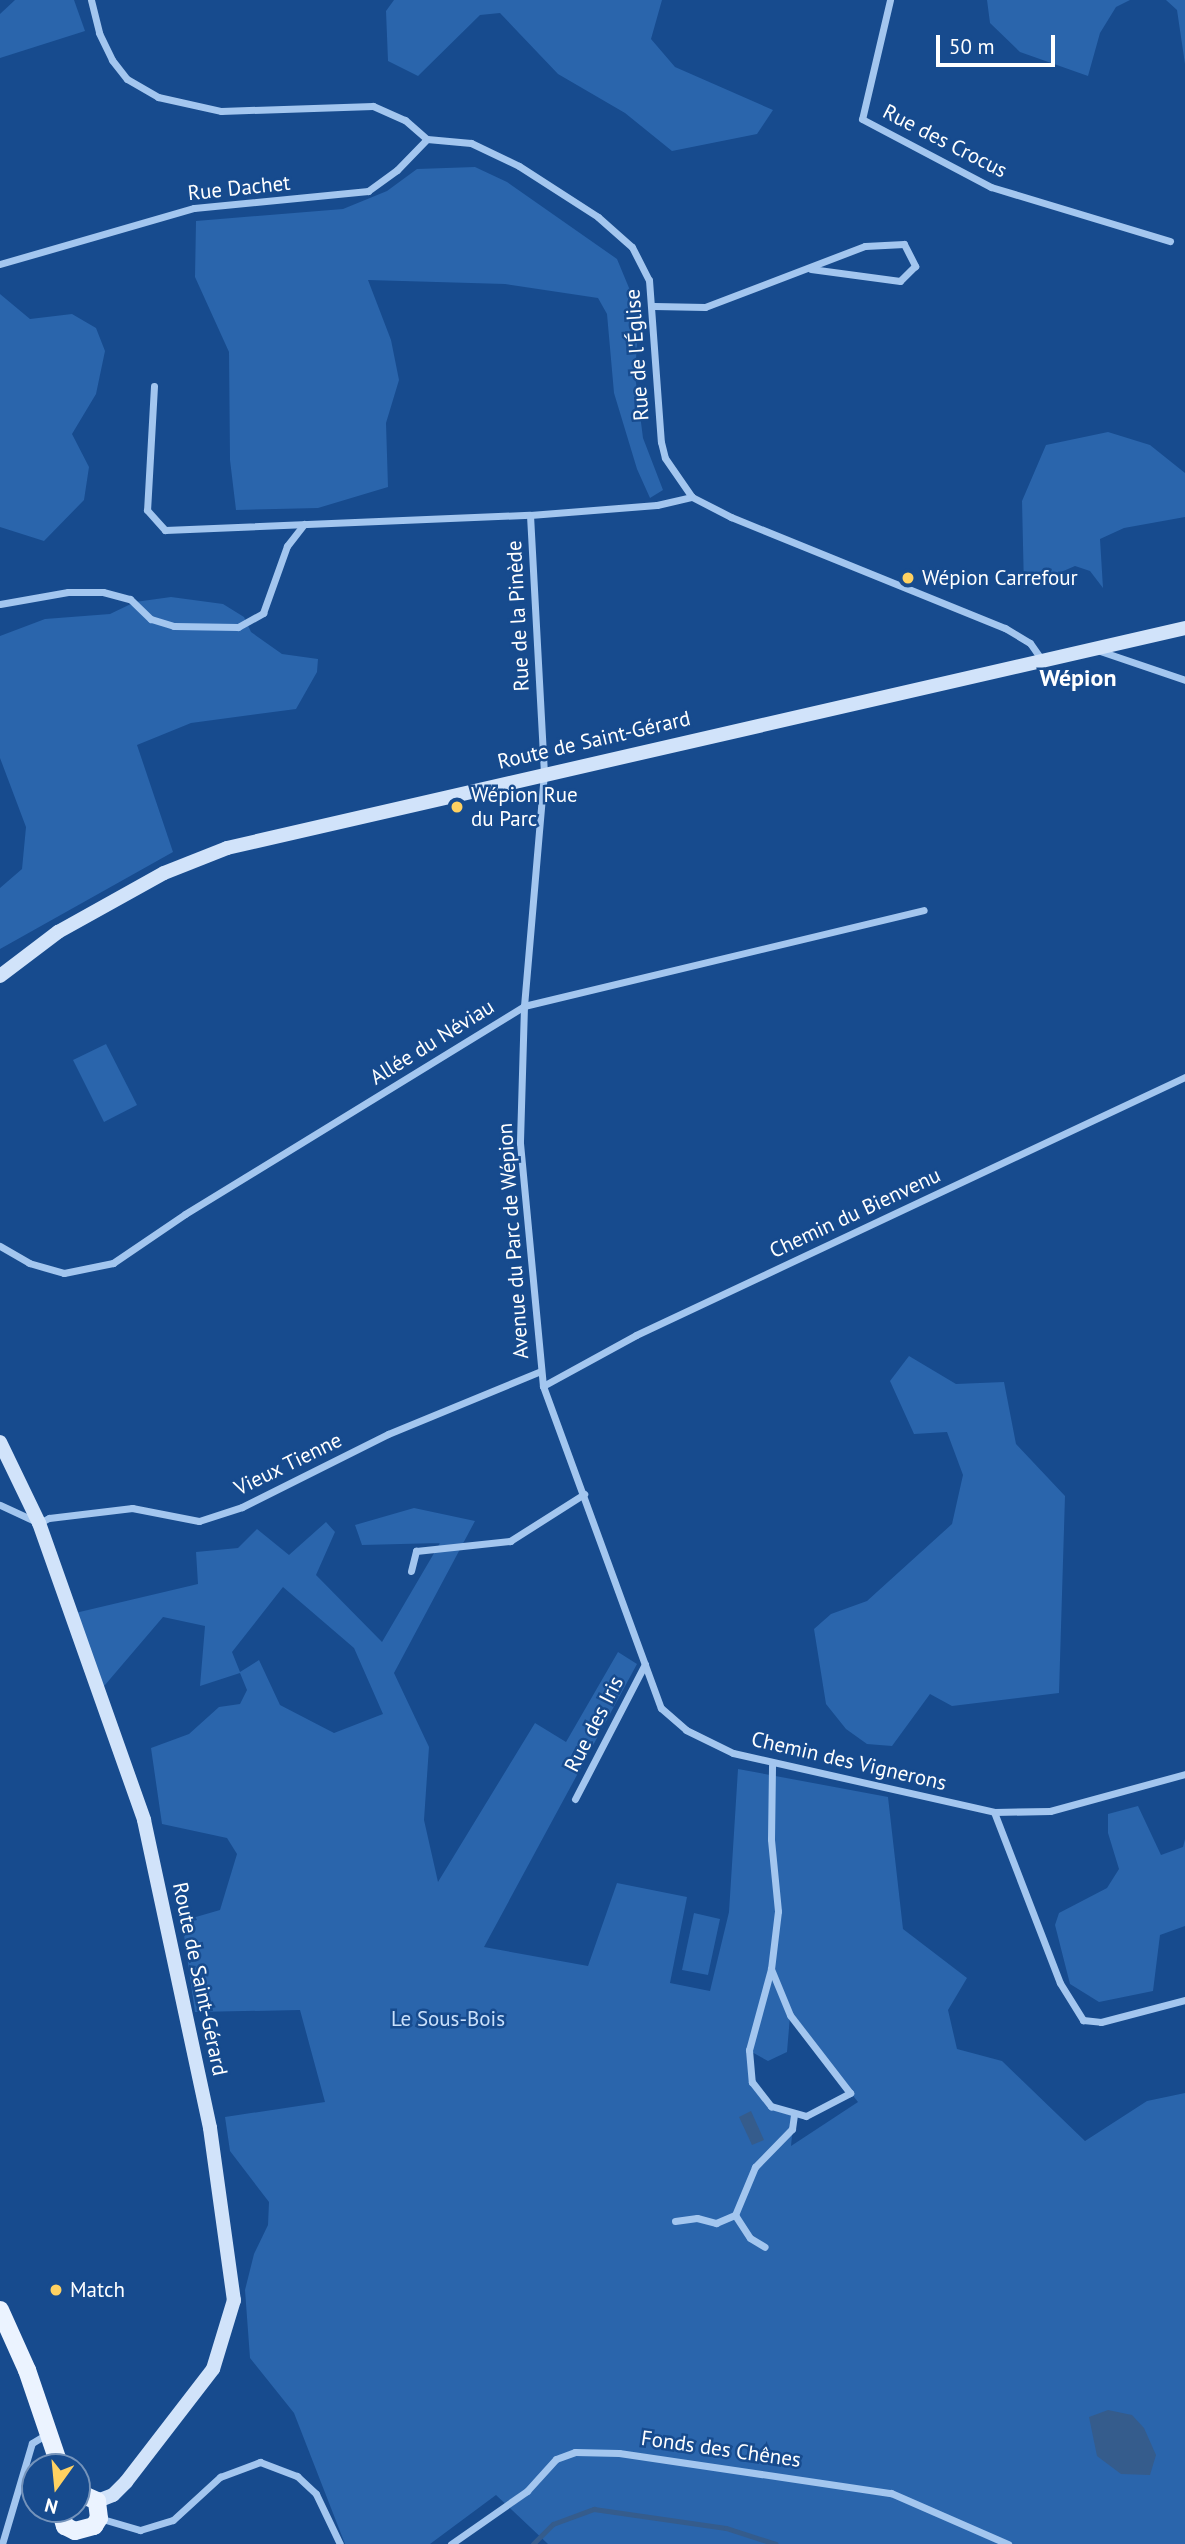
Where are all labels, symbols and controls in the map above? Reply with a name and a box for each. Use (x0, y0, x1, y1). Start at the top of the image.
scale bar (940, 21, 1059, 65)
text: 50 m (949, 33, 995, 60)
street label: Rue des Crocus (879, 99, 1011, 183)
street label: Rue Dachet (187, 170, 291, 206)
street label: Rue de l'Église (620, 288, 654, 422)
street label: Rue de la Pinède (501, 540, 535, 692)
place label: Wépion Carrefour (922, 565, 1078, 591)
marker: Wépion Carrefour (900, 570, 916, 586)
district label: Wépion (1040, 664, 1116, 692)
street label: Route de Saint-Gérard (495, 706, 693, 774)
place label: Wépion Rue du Parc (471, 782, 578, 832)
marker: Wépion Rue du Parc (449, 799, 465, 815)
street label: Allée du Néviau (365, 994, 499, 1090)
street label: Avenue du Parc de Wépion (492, 1122, 534, 1360)
street label: Chemin du Bienvenu (766, 1162, 944, 1264)
street label: Vieux Tienne (230, 1427, 346, 1501)
street label: Rue des Iris (559, 1672, 629, 1776)
street label: Chemin des Vignerons (749, 1726, 949, 1796)
street label: Route de Saint-Gérard (167, 1880, 233, 2078)
park label: Le Sous-Bois (391, 2006, 505, 2032)
place label: Match (70, 2277, 125, 2303)
marker: Match (48, 2282, 64, 2298)
street label: Fonds des Chênes (640, 2425, 802, 2473)
north arrow (21, 2453, 91, 2523)
text: N (42, 2493, 60, 2520)

